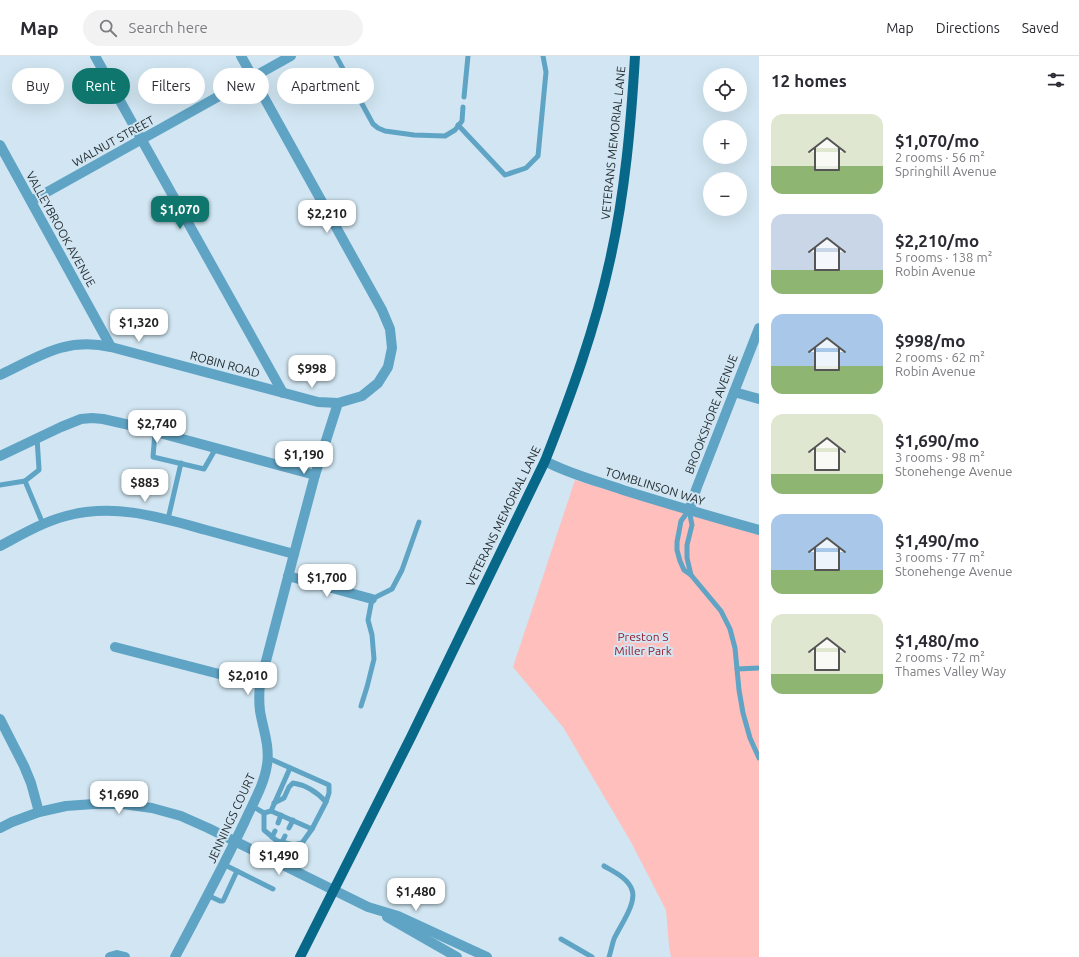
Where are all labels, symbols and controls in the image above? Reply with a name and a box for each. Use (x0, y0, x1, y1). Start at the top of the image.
search box (83, 10, 363, 46)
text: Map (20, 17, 59, 39)
icon: search (97, 17, 119, 39)
text: Search here (129, 19, 208, 36)
text: Map (886, 20, 914, 36)
text: Directions (936, 20, 1000, 36)
text: Saved (1022, 20, 1059, 36)
street label: VETERANS MEMORIAL LANE (598, 65, 628, 221)
chip: Buy (12, 68, 64, 104)
chip: Rent (72, 68, 130, 104)
chip: Filters (138, 68, 205, 104)
chip: New (213, 68, 269, 104)
chip: Apartment (277, 68, 374, 104)
map controls (703, 68, 747, 216)
button: locate (703, 68, 747, 112)
icon: filters (1045, 69, 1067, 91)
text: 12 homes (771, 71, 847, 90)
street label: WALNUT STREET (70, 113, 156, 169)
button: + (703, 120, 747, 164)
icon: home (803, 130, 851, 178)
text: $1,070/mo (895, 131, 979, 150)
text: 2 rooms · 56 m² (895, 150, 985, 164)
text: Springhill Avenue (895, 164, 997, 178)
street label: VALLEYBROOK AVENUE (24, 169, 98, 289)
button: − (703, 172, 747, 216)
pin: $1,070 (147, 196, 213, 230)
pin: $2,210 (294, 200, 360, 234)
text: $1,070 (160, 202, 200, 216)
text: $2,210 (307, 206, 347, 220)
icon: home (803, 230, 851, 278)
text: $2,210/mo (895, 231, 979, 250)
text: 5 rooms · 138 m² (895, 250, 992, 264)
text: Robin Avenue (895, 264, 976, 278)
pin: $1,320 (106, 309, 172, 343)
text: $1,320 (119, 315, 159, 329)
icon: home (803, 330, 851, 378)
text: $998/mo (895, 331, 965, 350)
street label: ROBIN ROAD (189, 348, 261, 380)
text: 2 rooms · 62 m² (895, 350, 985, 364)
street label: BROOKSHORE AVENUE (682, 352, 740, 476)
pin: $998 (288, 355, 336, 389)
text: $998 (297, 361, 327, 375)
text: Robin Avenue (895, 364, 976, 378)
pin: $2,740 (124, 410, 190, 444)
text: $2,740 (137, 416, 177, 430)
icon: home (803, 430, 851, 478)
text: $1,690/mo (895, 431, 979, 450)
pin: $1,190 (271, 441, 337, 475)
street label: VETERANS MEMORIAL LANE (463, 443, 543, 588)
text: $1,190 (284, 447, 324, 461)
text: 3 rooms · 98 m² (895, 450, 985, 464)
text: Stonehenge Avenue (895, 464, 1013, 478)
street label: TOMBLINSON WAY (604, 465, 706, 507)
pin: $883 (121, 469, 169, 503)
text: $883 (130, 475, 160, 489)
icon: home (803, 530, 851, 578)
text: $1,490/mo (895, 531, 979, 550)
text: 3 rooms · 77 m² (895, 550, 985, 564)
pin: $1,700 (294, 564, 360, 598)
text: Stonehenge Avenue (895, 564, 1013, 578)
text: $1,700 (307, 570, 347, 584)
park label: Preston S Miller Park (614, 630, 672, 657)
icon: home (803, 630, 851, 678)
text: $1,480/mo (895, 631, 979, 650)
text: 2 rooms · 72 m² (895, 650, 985, 664)
pin: $2,010 (215, 662, 281, 696)
text: Thames Valley Way (895, 664, 1006, 678)
text: $2,010 (228, 668, 268, 682)
street label: JENNINGS COURT (205, 771, 258, 865)
pin: $1,690 (86, 781, 152, 815)
text: $1,690 (99, 787, 139, 801)
pin: $1,490 (246, 842, 312, 876)
text: $1,490 (259, 848, 299, 862)
pin: $1,480 (383, 878, 449, 912)
text: $1,480 (396, 884, 436, 898)

